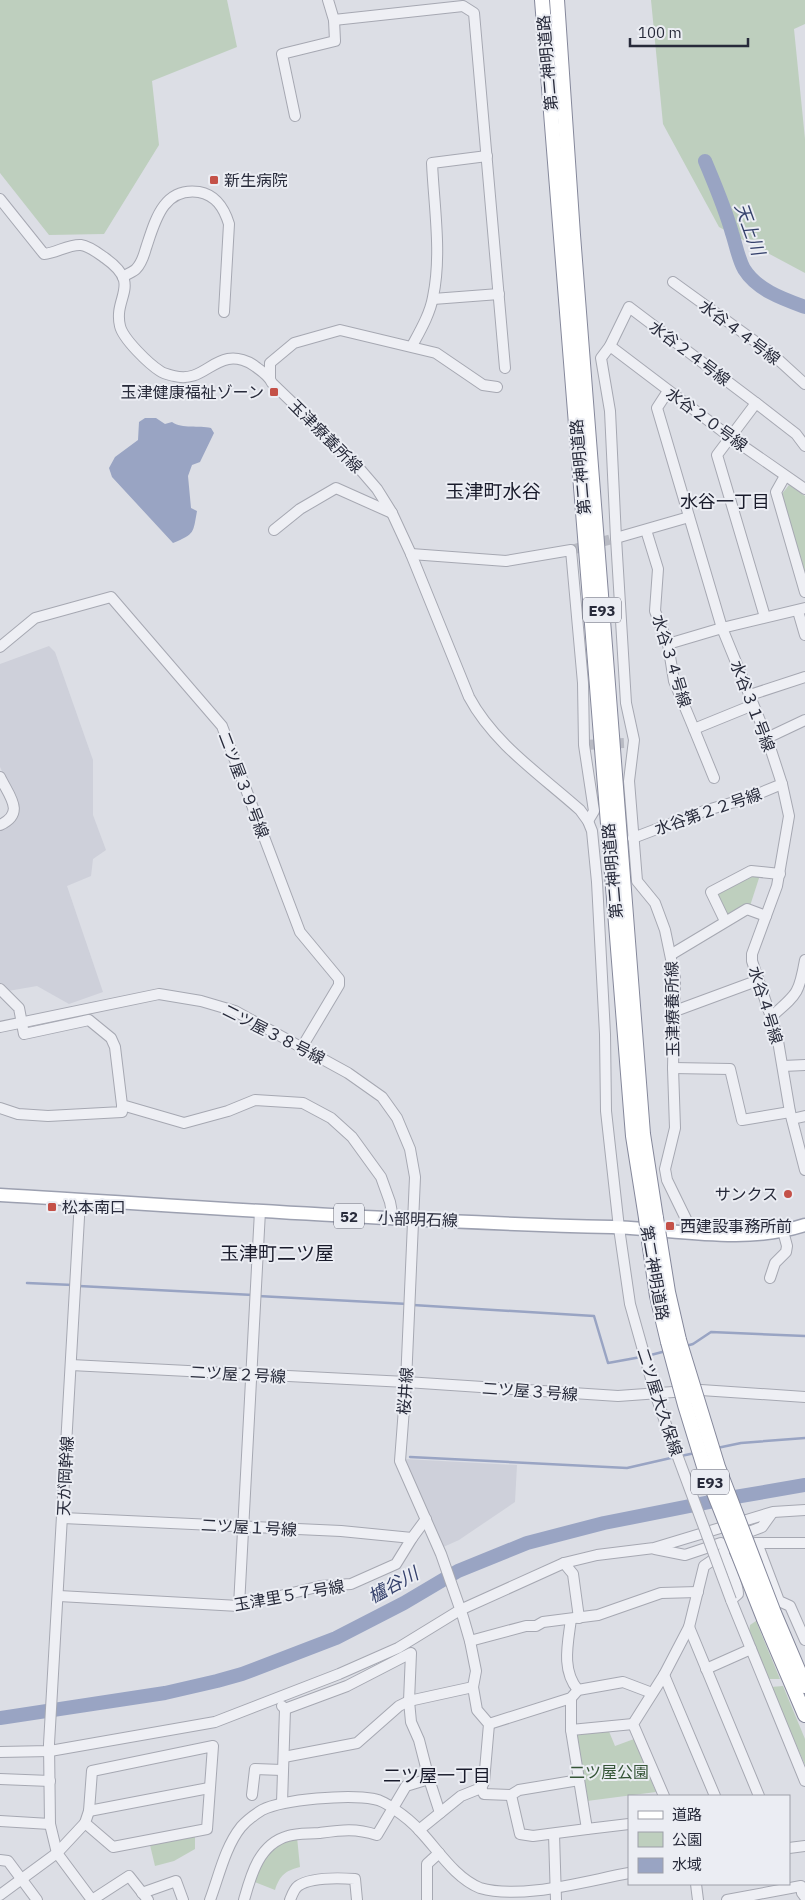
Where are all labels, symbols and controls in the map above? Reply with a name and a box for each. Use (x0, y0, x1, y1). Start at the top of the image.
street label: 第二神明道路 (533, 14, 561, 112)
scale bar (630, 15, 748, 47)
text: 100 m (638, 23, 682, 42)
place label: 新生病院 (224, 170, 288, 190)
marker: 新生病院 (208, 174, 220, 186)
water label: 天上川 (730, 200, 771, 260)
street label: 水谷４４号線 (696, 295, 784, 369)
street label: 水谷２４号線 (646, 316, 734, 390)
place label: 玉津健康福祉ゾーン (121, 382, 264, 402)
street label: 水谷２０号線 (662, 383, 752, 455)
marker: 玉津健康福祉ゾーン (268, 386, 280, 398)
street label: 玉津療養所線 (285, 395, 367, 477)
street label: 第二神明道路 (566, 418, 594, 516)
district label: 玉津町水谷 (445, 479, 541, 503)
district label: 水谷一丁目 (680, 490, 770, 513)
road number: E93 (583, 598, 621, 622)
street label: 水谷３４号線 (648, 612, 696, 710)
street label: 水谷３１号線 (726, 658, 780, 754)
street label: 二ツ屋３９号線 (215, 729, 273, 841)
street label: 水谷第２２号線 (652, 783, 764, 839)
street label: 第二神明道路 (598, 822, 626, 920)
street label: 玉津療養所線 (661, 961, 683, 1057)
street label: 水谷４号線 (745, 964, 787, 1046)
street label: 二ツ屋３８号線 (220, 1000, 328, 1068)
place label: サンクス (714, 1184, 778, 1204)
marker: サンクス (782, 1188, 794, 1200)
place label: 松本南口 (62, 1197, 126, 1217)
marker: 松本南口 (46, 1201, 58, 1213)
road number: 52 (334, 1204, 364, 1228)
street label: 小部明石線 (378, 1208, 458, 1230)
place label: 西建設事務所前 (680, 1216, 792, 1236)
marker: 西建設事務所前 (664, 1220, 676, 1232)
street label: 第二神明道路 (637, 1224, 673, 1322)
district label: 玉津町二ツ屋 (220, 1241, 334, 1265)
street label: 二ツ屋大久保線 (633, 1346, 687, 1458)
street label: 二ツ屋２号線 (190, 1362, 286, 1386)
street label: 桜井線 (393, 1366, 417, 1416)
street label: 二ツ屋３号線 (481, 1378, 579, 1404)
street label: 天が岡幹線 (53, 1436, 77, 1516)
road number: E93 (691, 1470, 729, 1494)
street label: 二ツ屋１号線 (201, 1515, 297, 1539)
water label: 櫨谷川 (364, 1561, 424, 1608)
street label: 玉津里５７号線 (232, 1575, 346, 1615)
park label: 二ツ屋公園 (569, 1762, 649, 1782)
district label: 二ツ屋一丁目 (383, 1764, 491, 1787)
legend (628, 1795, 790, 1885)
text: 道路 (672, 1805, 702, 1824)
text: 公園 (672, 1830, 702, 1849)
text: 水域 (672, 1855, 702, 1874)

